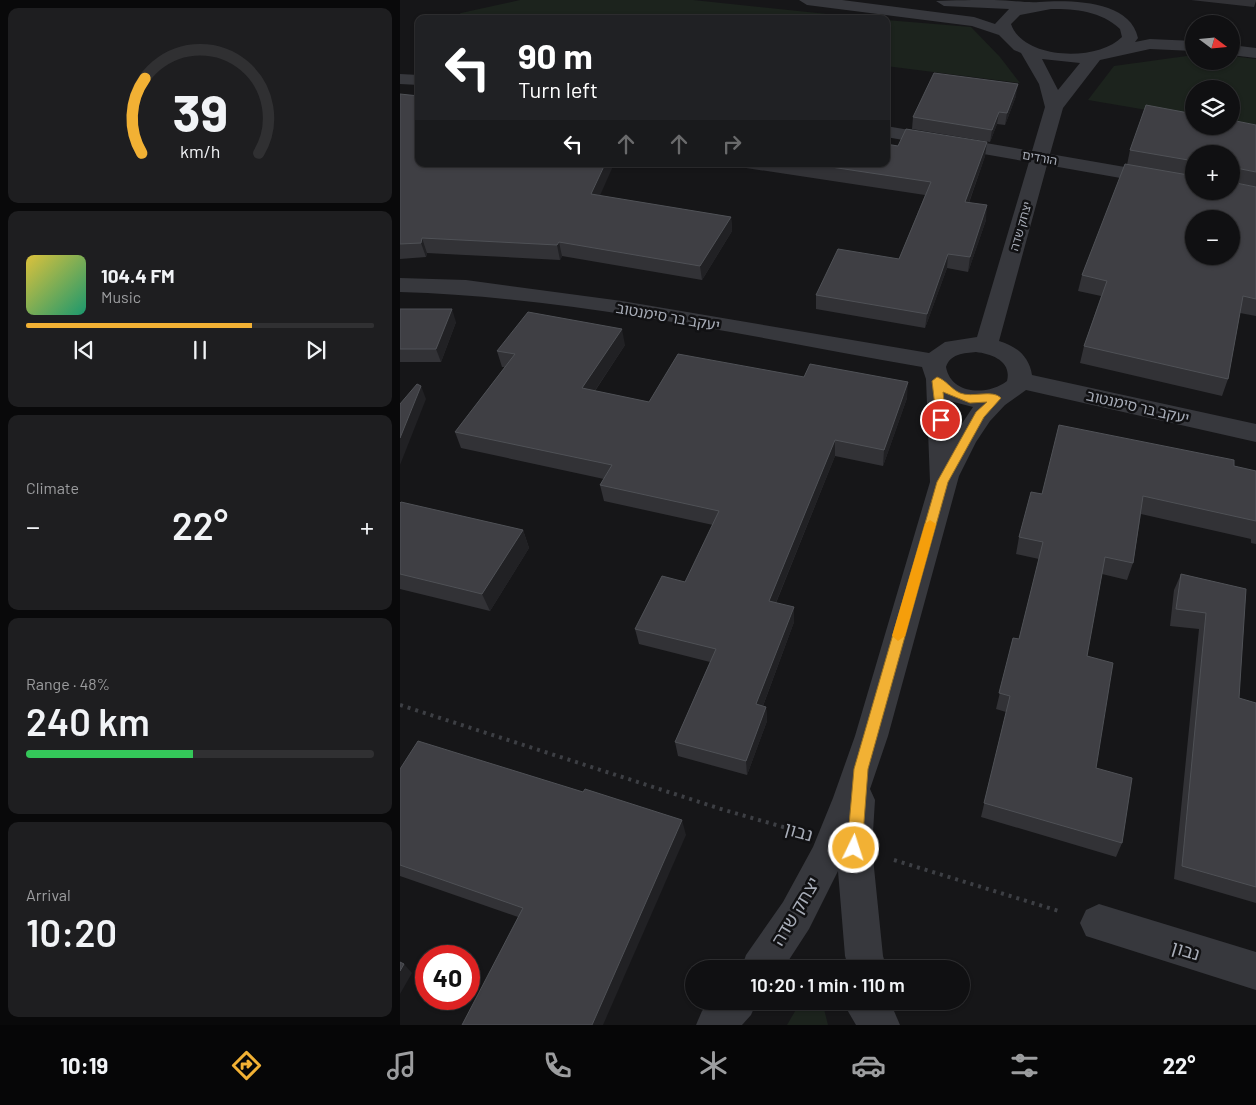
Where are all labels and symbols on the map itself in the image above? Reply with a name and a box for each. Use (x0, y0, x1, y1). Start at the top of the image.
north arrow (1185, 15, 1240, 70)
street label: הורדים (1021, 147, 1059, 167)
street label: יצחק שדה (1006, 200, 1034, 252)
street label: יעקב בר סימנטוב (615, 298, 721, 334)
street label: יעקב בר סימנטוב (1085, 385, 1191, 427)
pin (920, 399, 962, 441)
street label: נבון (782, 817, 816, 845)
position arrow (827, 821, 879, 873)
street label: יצחק שדה (766, 873, 824, 949)
street label: נבון (1169, 935, 1203, 965)
speed limit sign: 40 (415, 945, 480, 1010)

